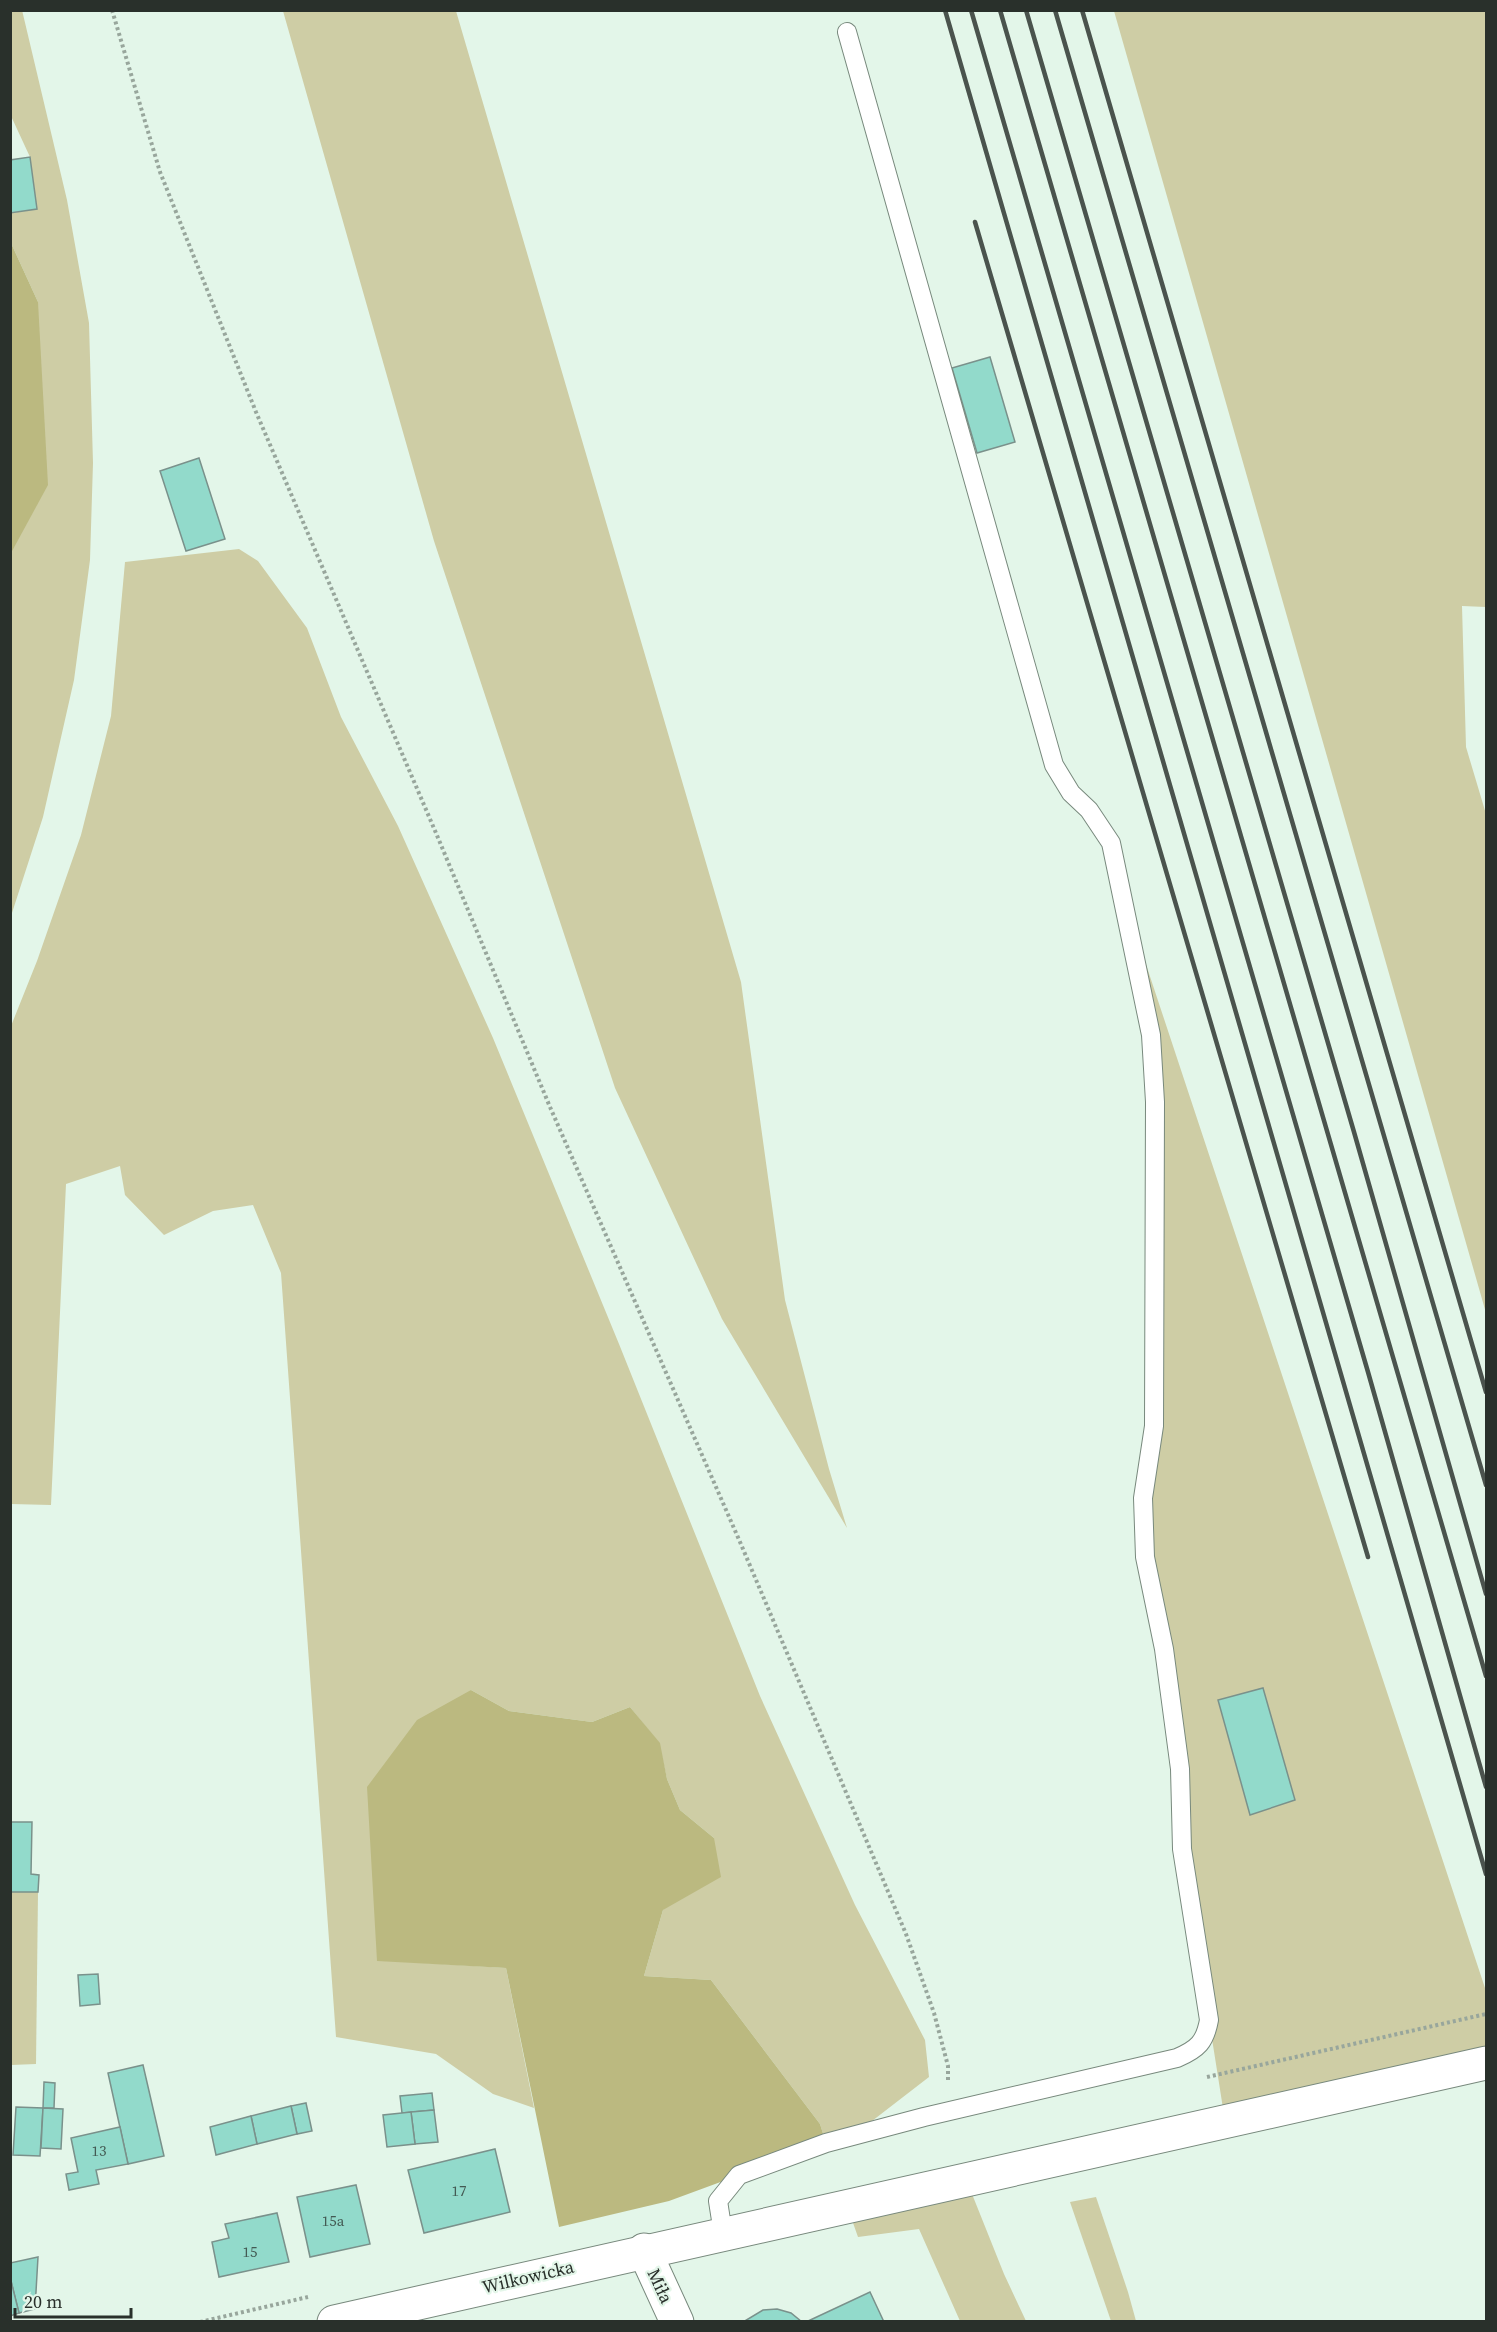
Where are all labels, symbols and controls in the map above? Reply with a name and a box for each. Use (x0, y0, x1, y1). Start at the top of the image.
house number: 13 (91, 2140, 107, 2161)
house number: 17 (451, 2180, 467, 2201)
house number: 15a (322, 2210, 345, 2231)
house number: 15 (242, 2241, 258, 2262)
street label: Wilkowicka (479, 2254, 577, 2299)
street label: Miła (642, 2264, 680, 2308)
scale bar (15, 2281, 130, 2319)
text: 20 m (24, 2289, 62, 2314)

